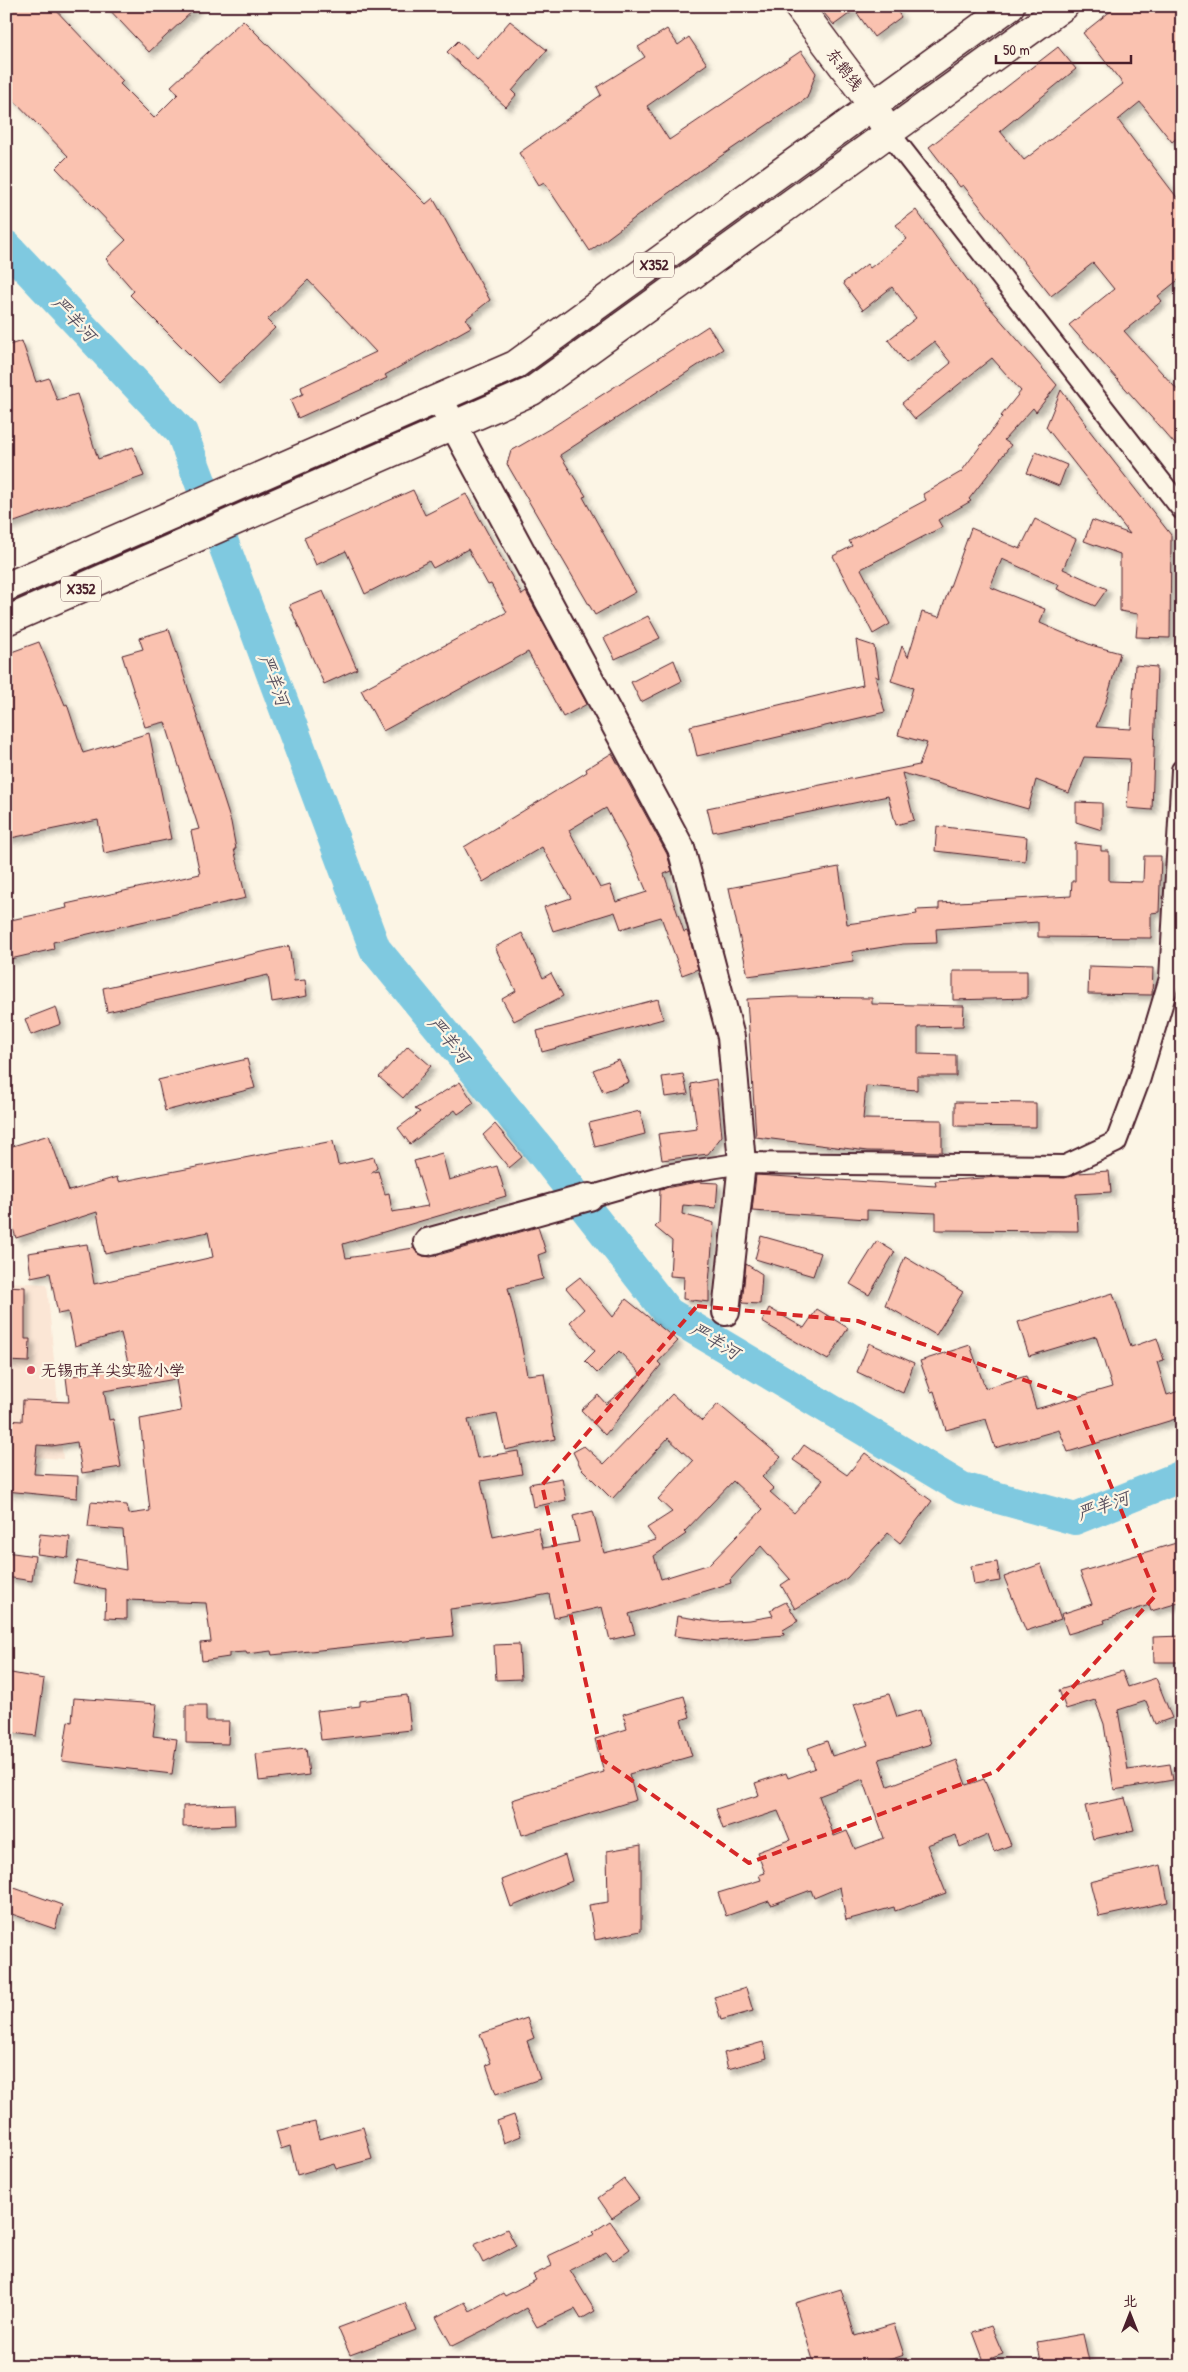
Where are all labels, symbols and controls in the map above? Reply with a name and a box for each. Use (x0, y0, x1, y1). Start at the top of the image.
scale bar (996, 32, 1130, 64)
text: 50 m (1003, 39, 1030, 60)
street label: 东鹅线 (822, 43, 868, 95)
road number: X352 (634, 252, 674, 278)
water label: 严羊河 (47, 290, 104, 349)
road number: X352 (61, 576, 101, 602)
water label: 严羊河 (253, 650, 297, 712)
water label: 严羊河 (423, 1011, 478, 1071)
water label: 严羊河 (686, 1316, 747, 1367)
place label: 无锡市羊尖实验小学 (41, 1359, 185, 1381)
marker: 无锡市羊尖实验小学 (25, 1364, 37, 1376)
water label: 严羊河 (1073, 1484, 1135, 1526)
north arrow (1106, 2290, 1156, 2340)
text: 北 (1123, 2291, 1137, 2310)

